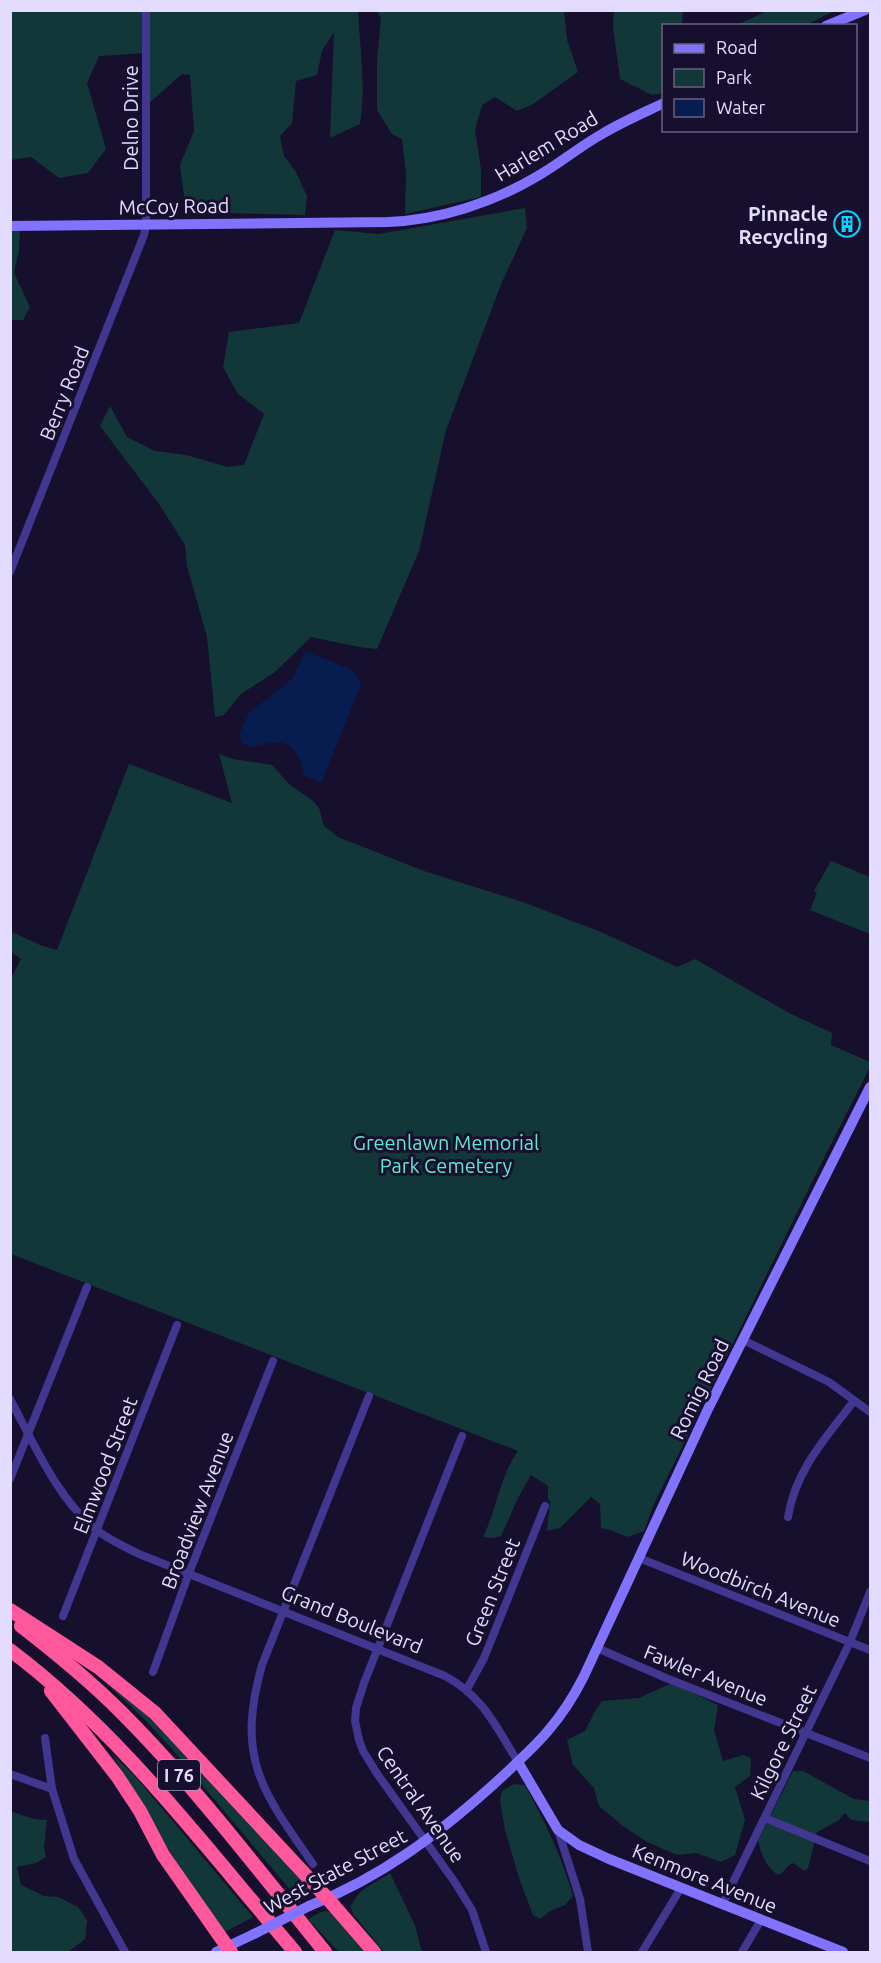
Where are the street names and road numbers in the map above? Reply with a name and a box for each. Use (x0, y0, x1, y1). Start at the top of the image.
street label: Delno Drive (119, 65, 142, 171)
street label: Harlem Road (490, 106, 602, 186)
street label: McCoy Road (118, 194, 230, 218)
street label: Berry Road (35, 342, 93, 444)
street label: Romig Road (665, 1335, 733, 1443)
street label: Elmwood Street (68, 1393, 142, 1537)
street label: Broadview Avenue (156, 1428, 238, 1592)
street label: Green Street (460, 1534, 524, 1650)
street label: Woodbirch Avenue (678, 1546, 844, 1632)
street label: Grand Boulevard (278, 1580, 426, 1658)
street label: Fawler Avenue (641, 1640, 771, 1710)
street label: Kilgore Street (745, 1681, 821, 1803)
street label: Central Avenue (372, 1741, 470, 1867)
road number: I 76 (158, 1760, 200, 1790)
street label: West State Street (260, 1824, 410, 1918)
street label: Kenmore Avenue (629, 1839, 781, 1917)

